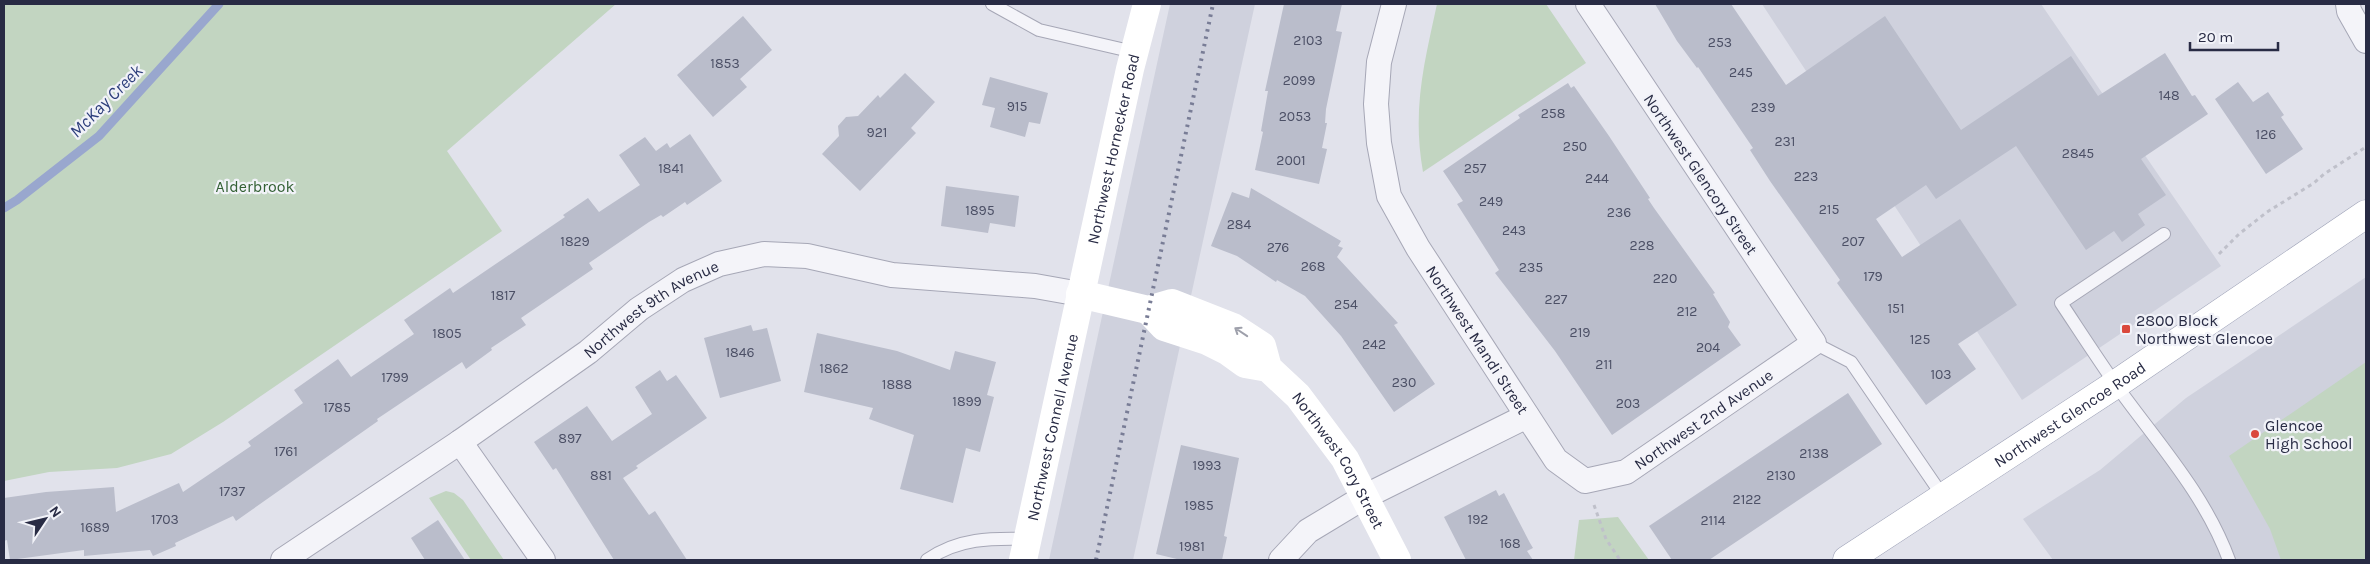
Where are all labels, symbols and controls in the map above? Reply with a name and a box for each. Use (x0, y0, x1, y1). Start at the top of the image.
scale bar (2190, 20, 2278, 52)
text: 20 m (2198, 28, 2233, 46)
house number: 2103 (1293, 32, 1323, 49)
house number: 253 (1708, 34, 1732, 51)
street label: Northwest Hornecker Road (1083, 52, 1144, 246)
house number: 1853 (710, 55, 740, 72)
water label: McKay Creek (65, 59, 148, 142)
house number: 245 (1729, 64, 1753, 81)
house number: 2099 (1283, 72, 1315, 89)
house number: 148 (2158, 87, 2180, 104)
street label: Northwest Glencory Street (1640, 90, 1762, 258)
house number: 915 (1007, 98, 1027, 115)
house number: 239 (1751, 99, 1775, 116)
house number: 258 (1541, 105, 1565, 122)
house number: 2053 (1279, 108, 1311, 125)
house number: 921 (867, 124, 887, 141)
house number: 126 (2256, 126, 2276, 143)
house number: 231 (1774, 133, 1796, 150)
house number: 250 (1563, 138, 1587, 155)
house number: 2845 (2062, 145, 2094, 162)
house number: 2001 (1276, 152, 1306, 169)
house number: 1841 (658, 160, 684, 177)
house number: 257 (1464, 160, 1487, 177)
house number: 223 (1794, 168, 1818, 185)
house number: 244 (1585, 170, 1609, 187)
park label: Alderbrook (216, 177, 294, 196)
house number: 249 (1479, 193, 1503, 210)
house number: 215 (1819, 201, 1839, 218)
house number: 1895 (965, 202, 995, 219)
house number: 236 (1607, 204, 1631, 221)
house number: 284 (1227, 216, 1251, 233)
house number: 243 (1502, 222, 1526, 239)
house number: 1829 (560, 233, 590, 250)
house number: 207 (1842, 233, 1865, 250)
house number: 228 (1630, 237, 1654, 254)
house number: 276 (1267, 239, 1289, 256)
street label: Northwest 9th Avenue (579, 256, 722, 362)
house number: 268 (1301, 258, 1325, 275)
house number: 235 (1519, 259, 1543, 276)
street label: Northwest Mandi Street (1422, 262, 1533, 418)
house number: 179 (1863, 268, 1883, 285)
house number: 220 (1653, 270, 1677, 287)
house number: 1817 (491, 287, 516, 304)
house number: 227 (1545, 291, 1568, 308)
house number: 254 (1334, 296, 1358, 313)
house number: 151 (1887, 300, 1905, 317)
house number: 212 (1677, 303, 1697, 320)
place label: 2800 Block Northwest Glencoe (2136, 311, 2273, 348)
marker: 2800 Block Northwest Glencoe (2120, 323, 2132, 335)
house number: 219 (1570, 324, 1590, 341)
house number: 1805 (432, 325, 462, 342)
one-way arrow (1234, 327, 1248, 337)
house number: 125 (1910, 331, 1930, 348)
street label: Northwest Connell Avenue (1023, 332, 1082, 522)
house number: 242 (1362, 336, 1386, 353)
house number: 204 (1696, 339, 1720, 356)
house number: 1846 (725, 344, 755, 361)
house number: 211 (1595, 356, 1613, 373)
street label: Northwest Glencoe Road (1990, 358, 2149, 471)
house number: 1862 (819, 360, 849, 377)
street label: Northwest 2nd Avenue (1630, 365, 1777, 474)
house number: 103 (1930, 366, 1952, 383)
house number: 1799 (381, 369, 409, 386)
house number: 230 (1392, 374, 1416, 391)
house number: 1888 (882, 376, 912, 393)
street label: Northwest Cory Street (1288, 388, 1388, 532)
house number: 1899 (952, 393, 982, 410)
house number: 203 (1616, 395, 1640, 412)
house number: 1785 (323, 399, 351, 416)
place label: Glencoe High School (2265, 416, 2353, 453)
marker: Glencoe High School (2249, 428, 2261, 440)
house number: 897 (558, 430, 582, 447)
house number: 1761 (274, 443, 298, 460)
house number: 2138 (1799, 445, 1829, 462)
house number: 1993 (1192, 457, 1222, 474)
house number: 881 (590, 467, 612, 484)
house number: 2130 (1766, 467, 1796, 484)
house number: 1737 (219, 483, 245, 500)
house number: 2122 (1733, 491, 1761, 508)
north arrow (20, 494, 70, 544)
house number: 1985 (1184, 497, 1214, 514)
text: N (45, 503, 65, 521)
house number: 1703 (151, 511, 179, 528)
house number: 192 (1468, 511, 1488, 528)
house number: 2114 (1700, 512, 1726, 529)
house number: 1689 (80, 519, 110, 536)
house number: 168 (1499, 535, 1521, 552)
house number: 1981 (1179, 538, 1205, 555)

